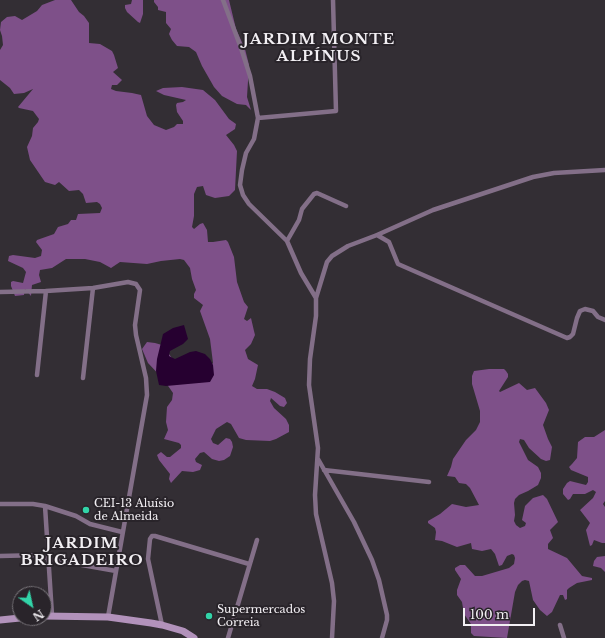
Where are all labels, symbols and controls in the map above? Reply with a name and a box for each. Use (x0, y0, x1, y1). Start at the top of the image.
district label: JARDIM MONTE ALPÍNUS (243, 31, 395, 66)
place label: CEI-13 Aluísio de Almeida (94, 497, 174, 523)
marker: CEI-13 Aluísio de Almeida (81, 505, 91, 515)
district label: JARDIM BRIGADEIRO (20, 535, 144, 570)
north arrow (12, 586, 52, 626)
scale bar (465, 600, 537, 626)
place label: Supermercados Correia (217, 603, 305, 629)
text: N (30, 606, 46, 624)
text: 100 m (470, 607, 509, 622)
marker: Supermercados Correia (204, 611, 214, 621)

